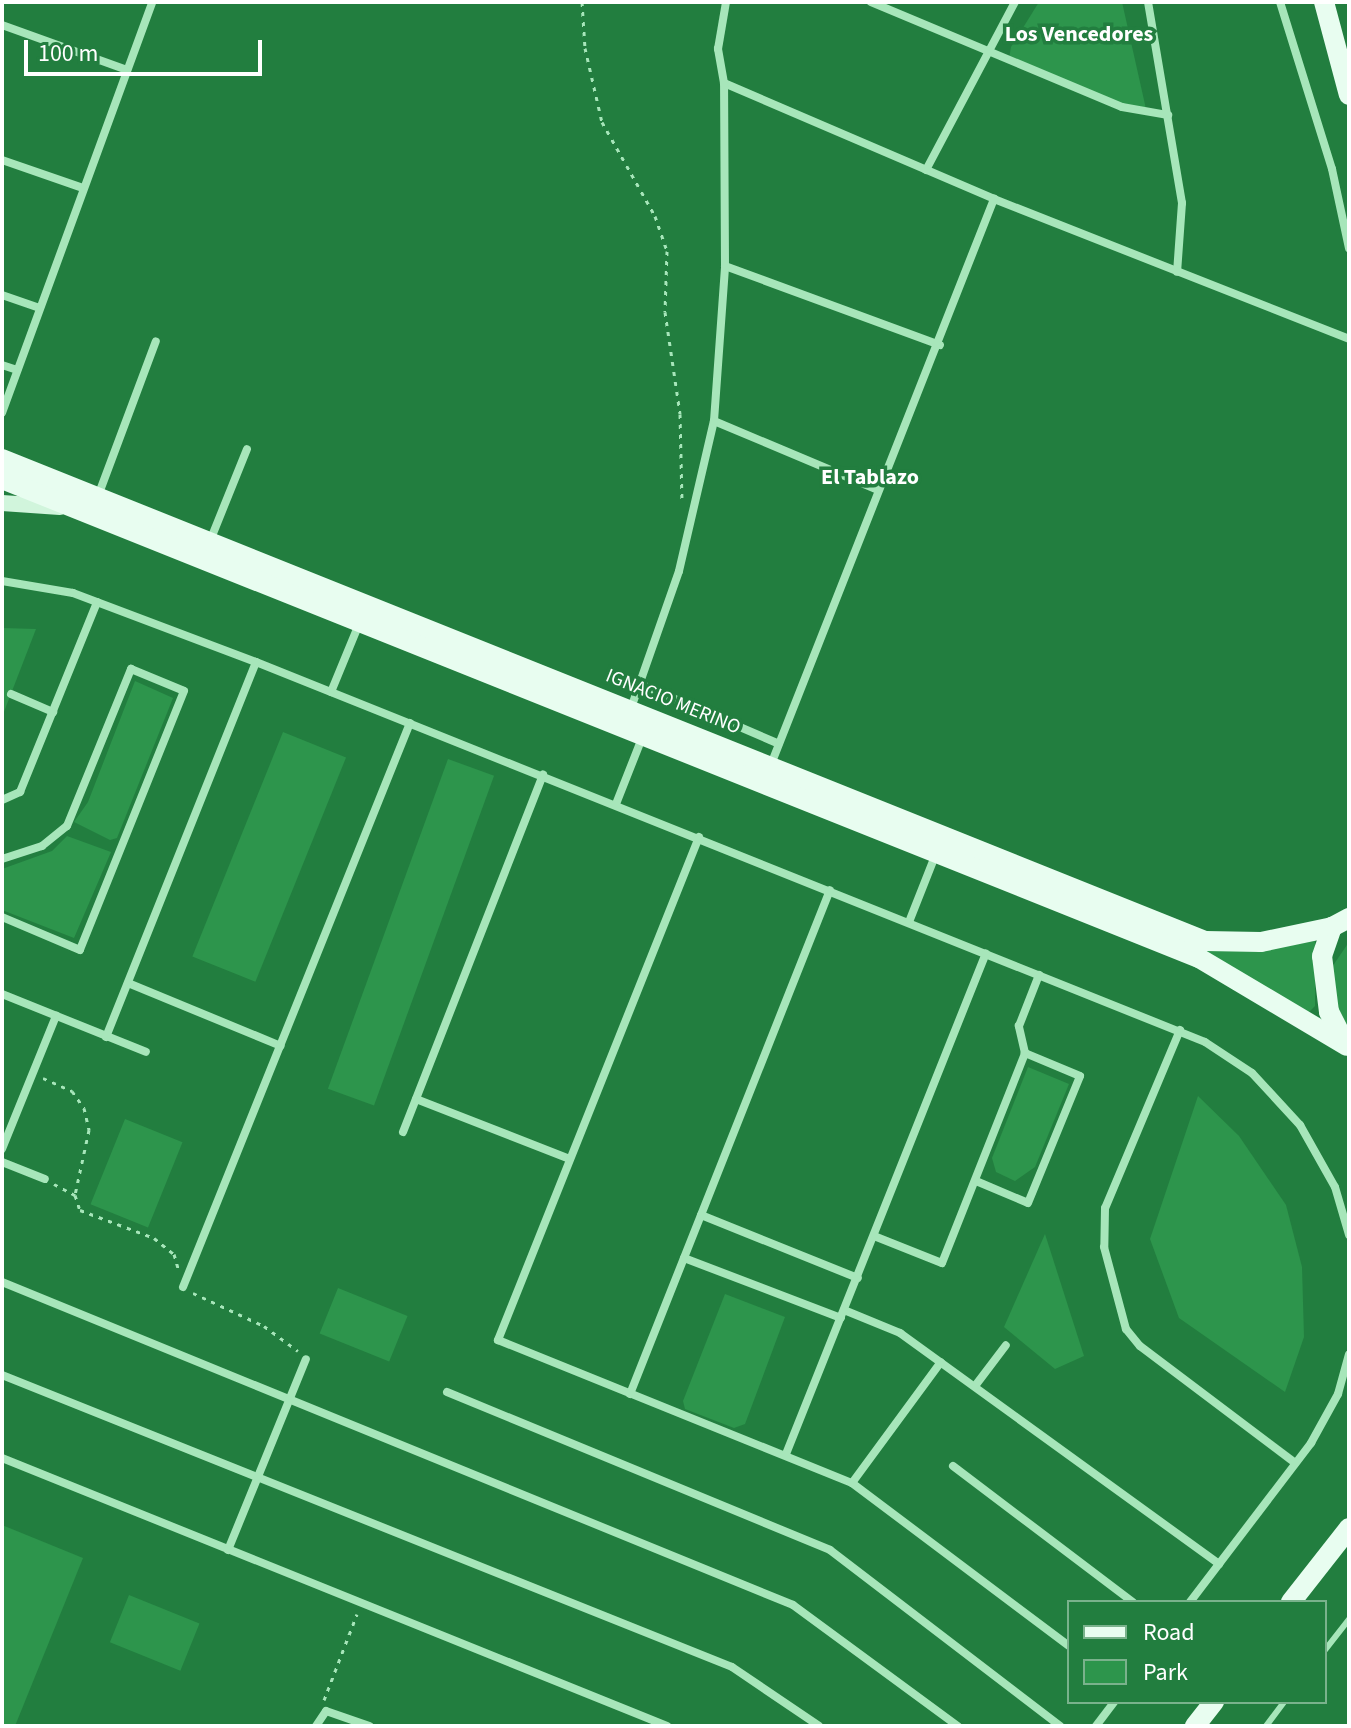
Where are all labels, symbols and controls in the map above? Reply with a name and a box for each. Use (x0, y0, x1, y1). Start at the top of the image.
district label: Los Vencedores (1005, 22, 1153, 48)
scale bar (28, 24, 266, 74)
text: 100 m (38, 36, 98, 71)
district label: El Tablazo (821, 465, 919, 491)
street label: IGNACIO MERINO (602, 664, 744, 740)
legend (1067, 1600, 1327, 1704)
text: Road (1143, 1615, 1195, 1650)
text: Park (1143, 1655, 1188, 1690)

